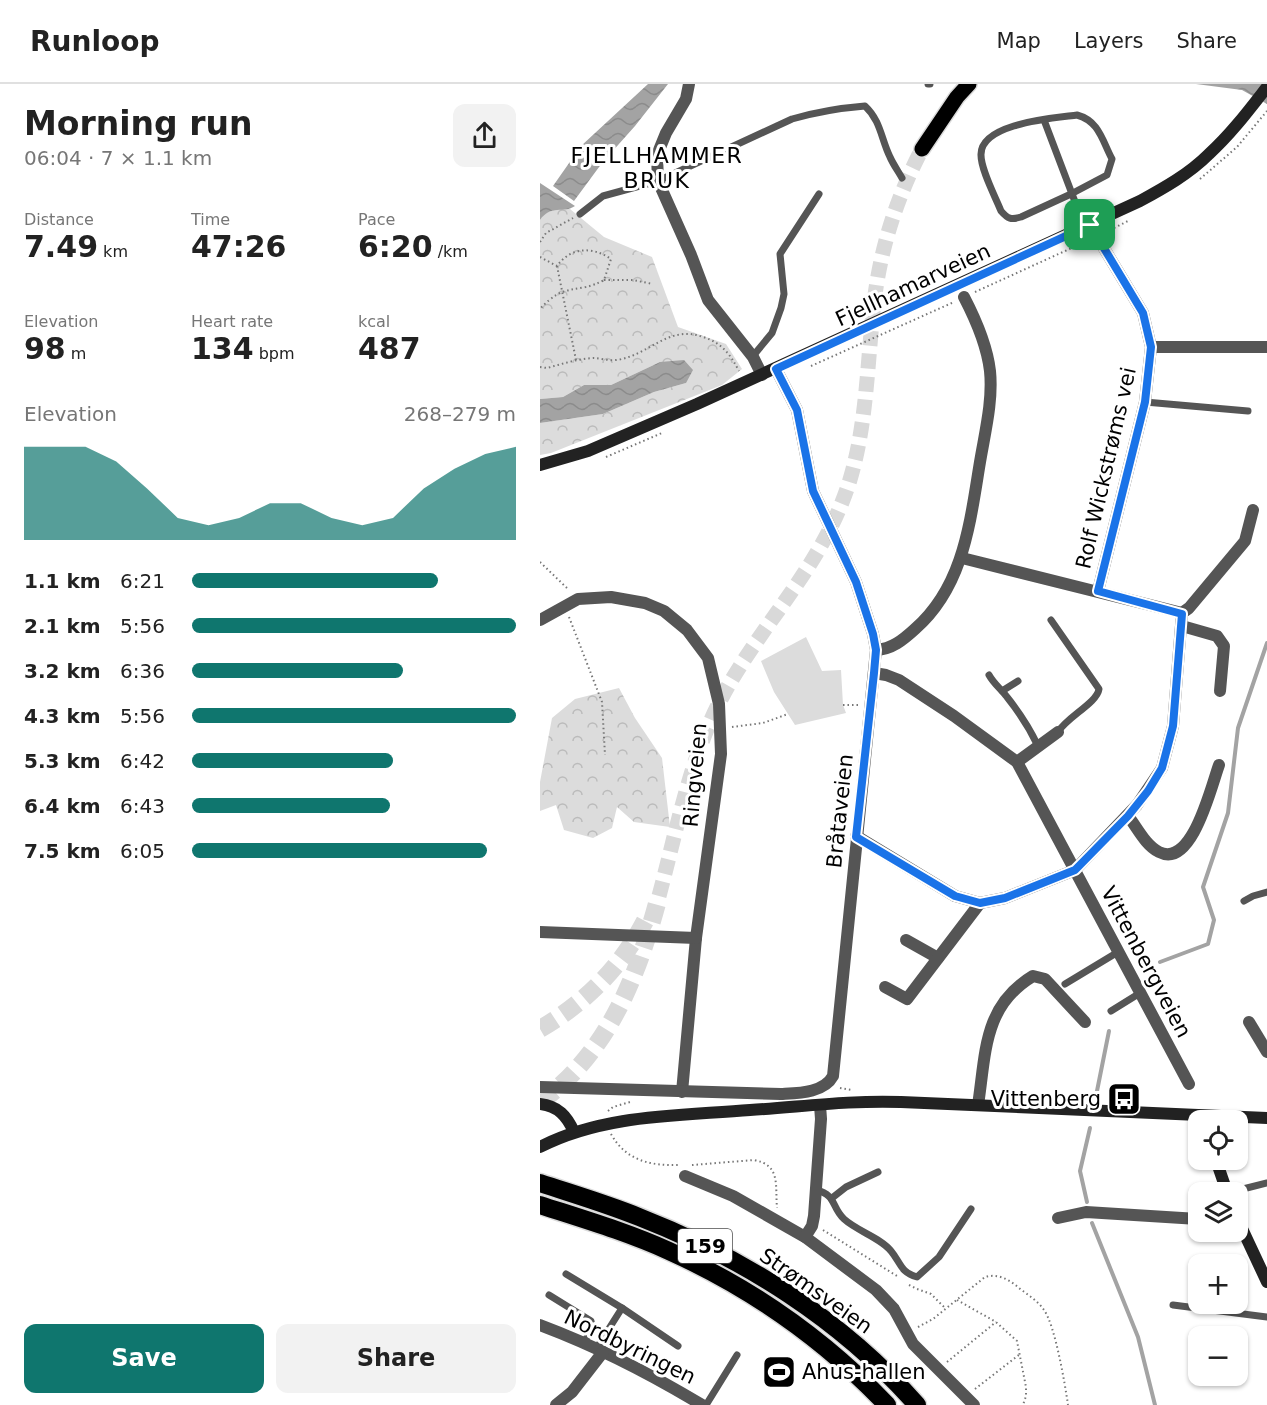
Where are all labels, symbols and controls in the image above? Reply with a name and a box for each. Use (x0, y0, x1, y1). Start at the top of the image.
text: Runloop (30, 25, 160, 58)
text: Map (997, 29, 1041, 53)
text: Layers (1074, 29, 1143, 53)
text: Share (1176, 29, 1237, 53)
text: Morning run (24, 104, 252, 143)
button: share (453, 104, 516, 167)
district label: FJELLHAMMER BRUK (571, 143, 743, 193)
text: 06:04 · 7 × 1.1 km (24, 146, 212, 170)
pin (1064, 199, 1115, 250)
icon: arrive (1073, 208, 1106, 241)
text: Distance (24, 210, 94, 229)
text: Time (191, 210, 230, 229)
text: Pace (358, 210, 395, 229)
text: 7.49 (24, 229, 98, 264)
text: 47:26 (191, 229, 287, 264)
text: 6:20 (358, 229, 433, 264)
street label: Fjellhamarveien (832, 239, 994, 331)
text: km (98, 242, 128, 261)
text: /km (433, 242, 468, 261)
text: Elevation (24, 312, 98, 331)
text: Heart rate (191, 312, 273, 331)
text: kcal (358, 312, 390, 331)
text: 98 (24, 331, 66, 366)
text: 134 (191, 331, 254, 366)
text: 487 (358, 331, 421, 366)
text: m (66, 344, 86, 363)
text: bpm (254, 344, 295, 363)
street label: Rolf Wickstrøms vei (1071, 365, 1141, 571)
text: Elevation (24, 402, 117, 426)
text: 268–279 m (404, 402, 516, 426)
text: 1.1 km (24, 569, 101, 593)
text: 6:21 (120, 569, 165, 593)
text: 2.1 km (24, 614, 101, 638)
text: 5:56 (120, 614, 165, 638)
text: 3.2 km (24, 659, 101, 683)
text: 6:36 (120, 659, 165, 683)
text: 4.3 km (24, 704, 101, 728)
text: 5:56 (120, 704, 165, 728)
street label: Ringveien (678, 722, 712, 828)
text: 5.3 km (24, 749, 101, 773)
text: 6:42 (120, 749, 165, 773)
street label: Bråtaveien (821, 753, 858, 869)
text: 6.4 km (24, 794, 101, 818)
text: 6:43 (120, 794, 165, 818)
text: 7.5 km (24, 839, 101, 863)
text: 6:05 (120, 839, 165, 863)
street label: Vittenbergveien (1096, 882, 1196, 1042)
bus stop icon: Vittenberg (1106, 1081, 1142, 1117)
place label: Vittenberg (991, 1087, 1101, 1111)
map controls (1188, 1110, 1248, 1386)
button: locate (1188, 1110, 1248, 1170)
button: layers (1188, 1182, 1248, 1242)
road number: 159 (678, 1229, 732, 1263)
street label: Strømsveien (755, 1243, 877, 1339)
button: + (1188, 1254, 1248, 1314)
street label: Nordbyringen (560, 1305, 700, 1389)
button: Save (24, 1324, 264, 1393)
button: Share (276, 1324, 516, 1393)
button: − (1188, 1326, 1248, 1386)
sports icon: Ahus-hallen (761, 1354, 797, 1390)
place label: Ahus-hallen (802, 1360, 926, 1384)

